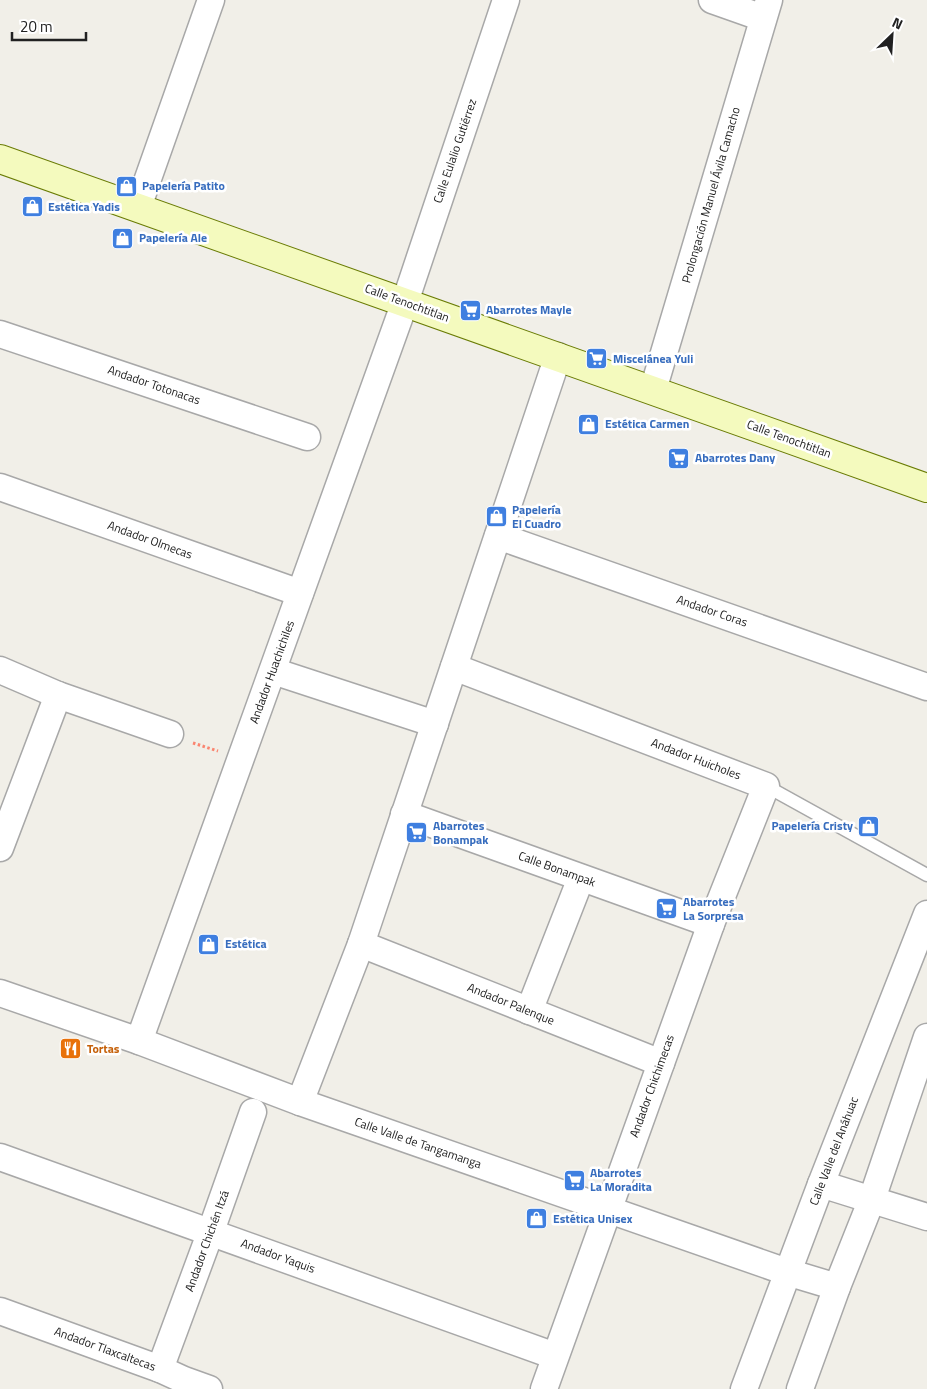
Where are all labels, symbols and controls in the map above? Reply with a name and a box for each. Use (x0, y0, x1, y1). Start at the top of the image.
scale bar (12, 10, 86, 42)
north arrow (867, 10, 917, 60)
text: N (889, 11, 907, 34)
text: 20 m (20, 15, 53, 38)
street label: Calle Eulalio Gutiérrez (428, 96, 481, 206)
street label: Prolongación Manuel Ávila Camacho (676, 105, 745, 285)
shop icon: Papelería Patito (114, 174, 138, 198)
place label: Papelería Patito (142, 176, 225, 195)
shop icon: Estética Yadis (20, 195, 44, 219)
place label: Estética Yadis (48, 197, 120, 216)
shop icon: Papelería Ale (111, 226, 135, 250)
place label: Papelería Ale (139, 228, 207, 247)
street label: Calle Tenochtitlan (362, 278, 452, 327)
supermarket icon: Abarrotes Mayle (458, 298, 482, 322)
place label: Abarrotes Mayle (486, 300, 572, 319)
supermarket icon: Miscelánea Yuli (585, 347, 609, 371)
place label: Miscelánea Yuli (613, 349, 693, 368)
street label: Andador Totonacas (105, 360, 203, 409)
shop icon: Estética Carmen (577, 412, 601, 436)
place label: Estética Carmen (605, 414, 689, 433)
street label: Calle Tenochtitlan (744, 414, 834, 463)
supermarket icon: Abarrotes Dany (667, 446, 691, 470)
place label: Abarrotes Dany (695, 448, 775, 467)
place label: Papelería El Cuadro (512, 500, 561, 533)
shop icon: Papelería El Cuadro (484, 505, 508, 529)
street label: Andador Olmecas (105, 515, 196, 564)
street label: Andador Coras (674, 590, 751, 632)
street label: Andador Huachichiles (244, 617, 299, 726)
street label: Andador Huicholes (648, 733, 744, 785)
shop icon: Papelería Cristy (857, 814, 881, 838)
place label: Abarrotes Bonampak (433, 816, 489, 849)
place label: Papelería Cristy (771, 816, 853, 835)
supermarket icon: Abarrotes Bonampak (405, 821, 429, 845)
street label: Calle Bonampak (516, 846, 599, 891)
place label: Abarrotes La Sorpresa (683, 892, 744, 925)
supermarket icon: Abarrotes La Sorpresa (655, 897, 679, 921)
shop icon: Estética (197, 932, 221, 956)
place label: Estética (225, 934, 267, 953)
street label: Andador Palenque (465, 977, 558, 1030)
street label: Andador Chichimecas (624, 1031, 679, 1140)
restaurant icon: Tortas (59, 1037, 83, 1061)
place label: Tortas (87, 1039, 120, 1058)
street label: Calle Valle del Anáhuac (804, 1094, 863, 1208)
street label: Calle Valle de Tangamanga (352, 1112, 484, 1173)
place label: Abarrotes La Moradita (590, 1163, 652, 1196)
supermarket icon: Abarrotes La Moradita (562, 1168, 586, 1192)
street label: Andador Chichén Itzá (179, 1188, 234, 1294)
shop icon: Estética Unisex (525, 1207, 549, 1231)
place label: Estética Unisex (553, 1209, 633, 1228)
street label: Andador Yaquis (238, 1233, 318, 1278)
street label: Andador Tlaxcaltecas (52, 1321, 159, 1376)

